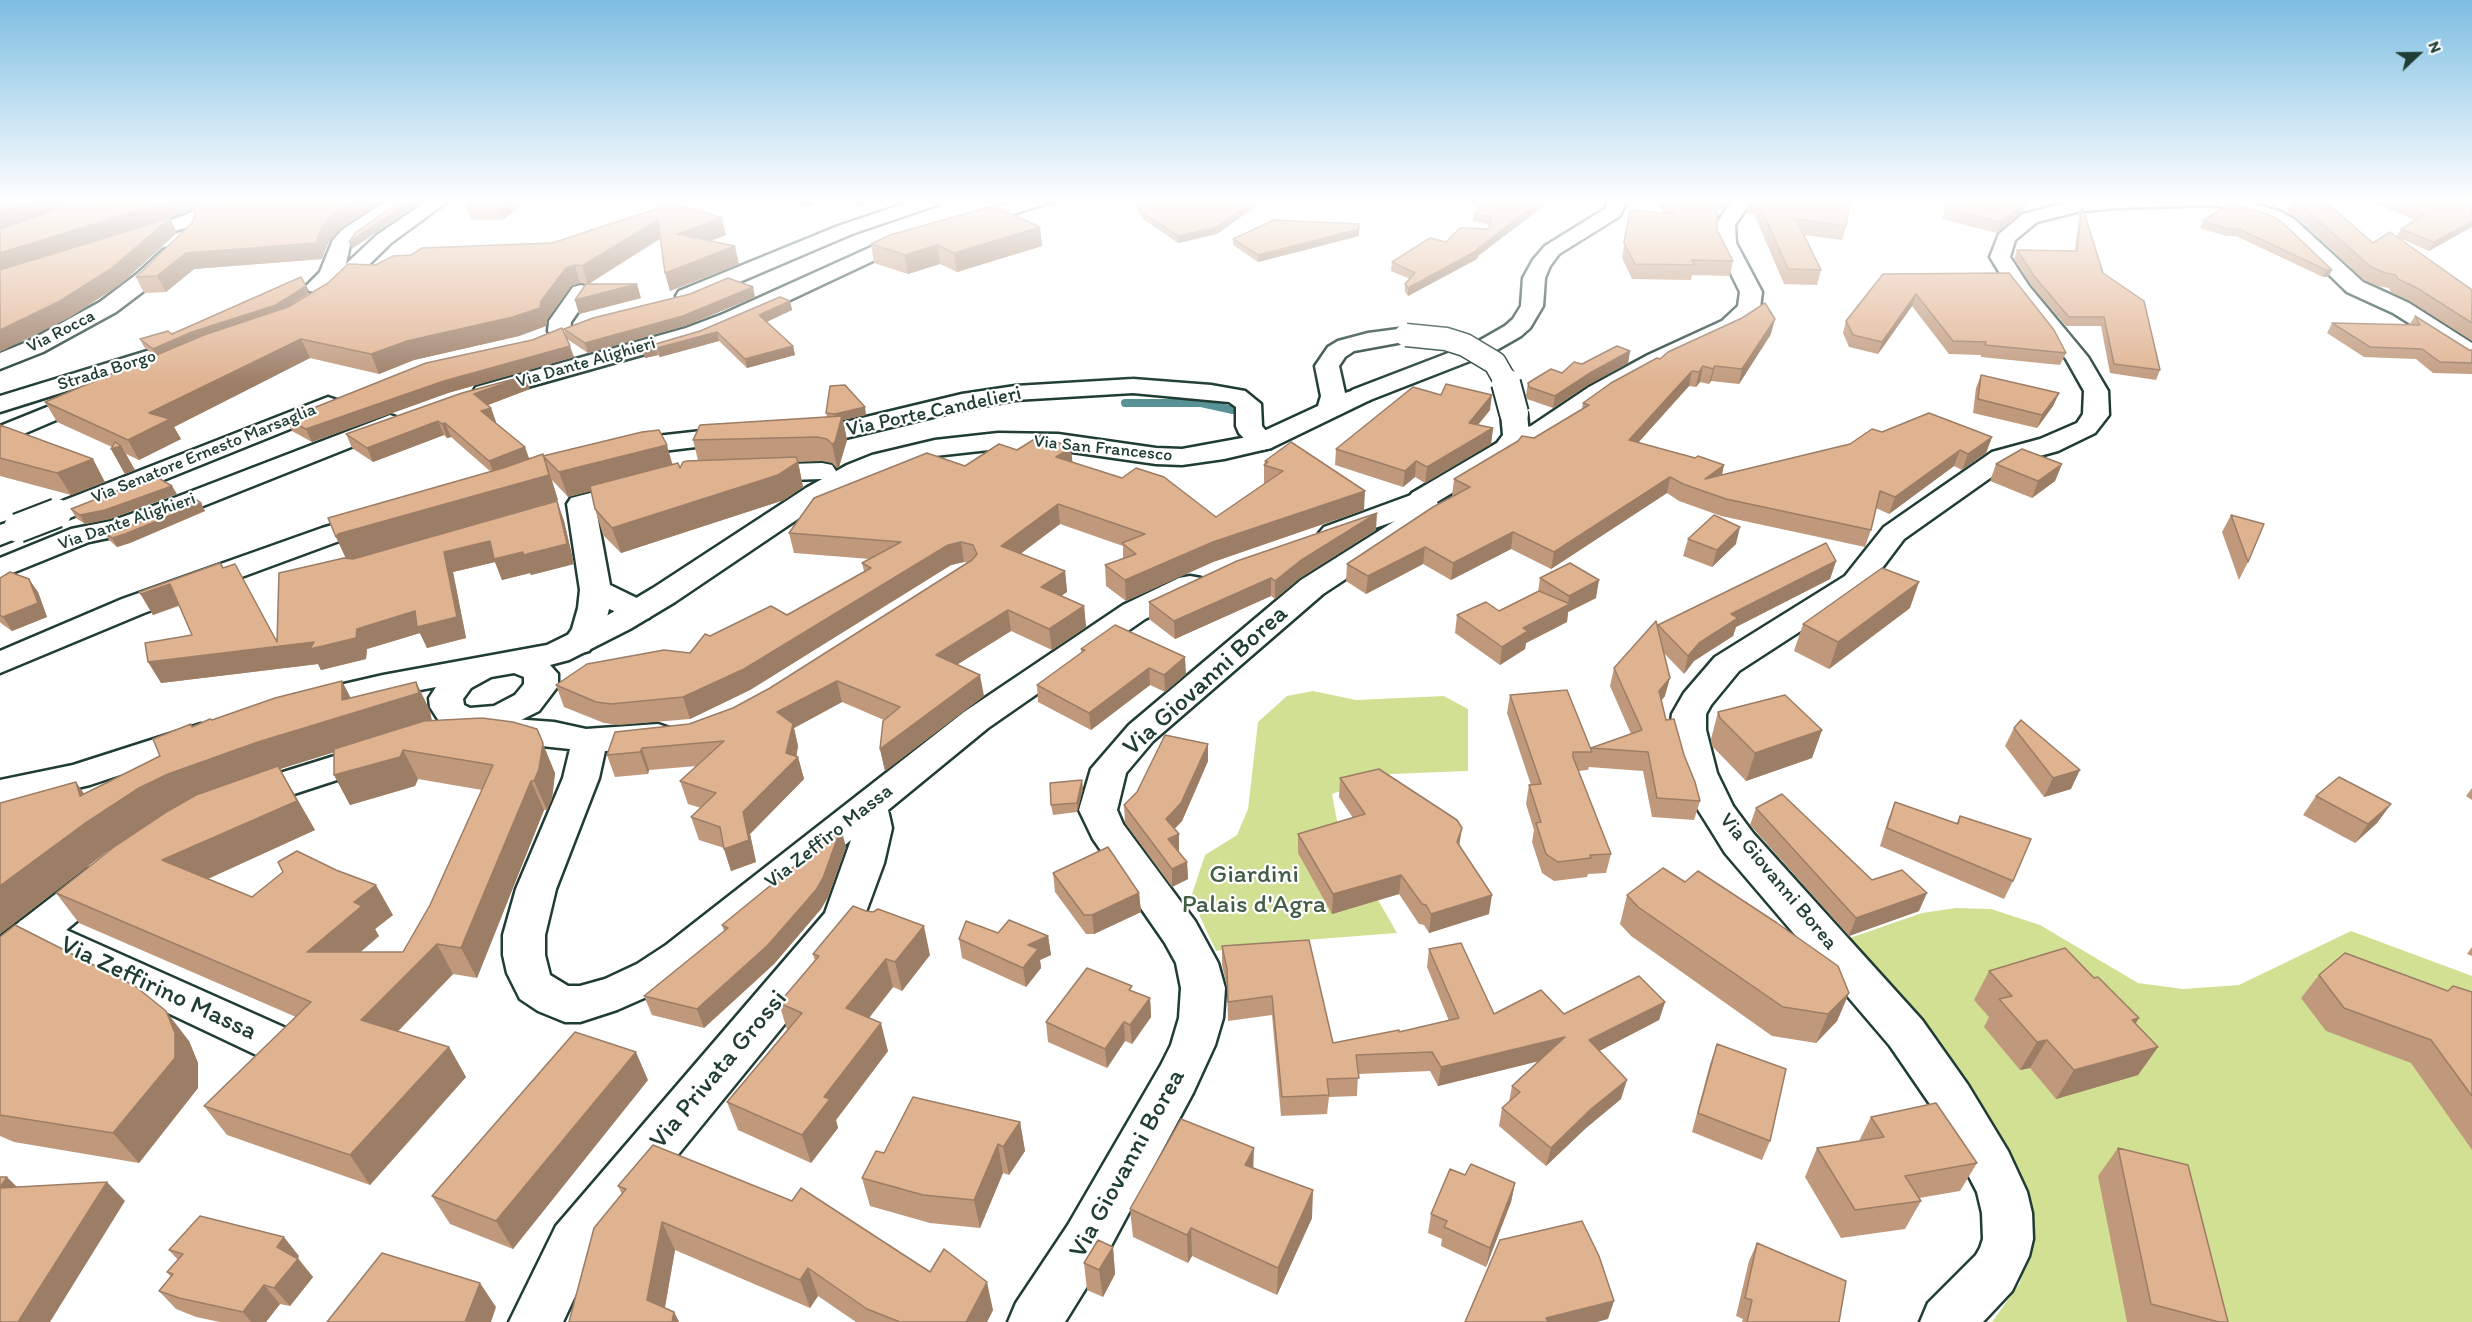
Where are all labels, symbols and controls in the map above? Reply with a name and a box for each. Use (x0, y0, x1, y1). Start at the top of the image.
north arrow (2388, 24, 2448, 84)
text: N (2424, 38, 2446, 56)
street label: Via Rocca (23, 306, 99, 358)
street label: Via Dante Alighieri (514, 333, 658, 393)
street label: Strada Borgo (55, 346, 159, 396)
street label: Via Porte Candelieri (844, 381, 1024, 443)
street label: Via Senatore Ernesto Marsaglia (88, 399, 320, 509)
street label: Via San Francesco (1033, 431, 1173, 467)
street label: Via Dante Alighieri (55, 488, 199, 556)
street label: Via Giovanni Borea (1117, 599, 1295, 763)
street label: Via Zeffiro Massa (760, 779, 898, 895)
street label: Via Giovanni Borea (1713, 809, 1843, 955)
park label: Giardini Palais d'Agra (1182, 859, 1326, 921)
street label: Via Zeffirino Massa (55, 930, 261, 1048)
street label: Via Privata Grossi (643, 984, 795, 1156)
street label: Via Giovanni Borea (1063, 1064, 1193, 1264)

